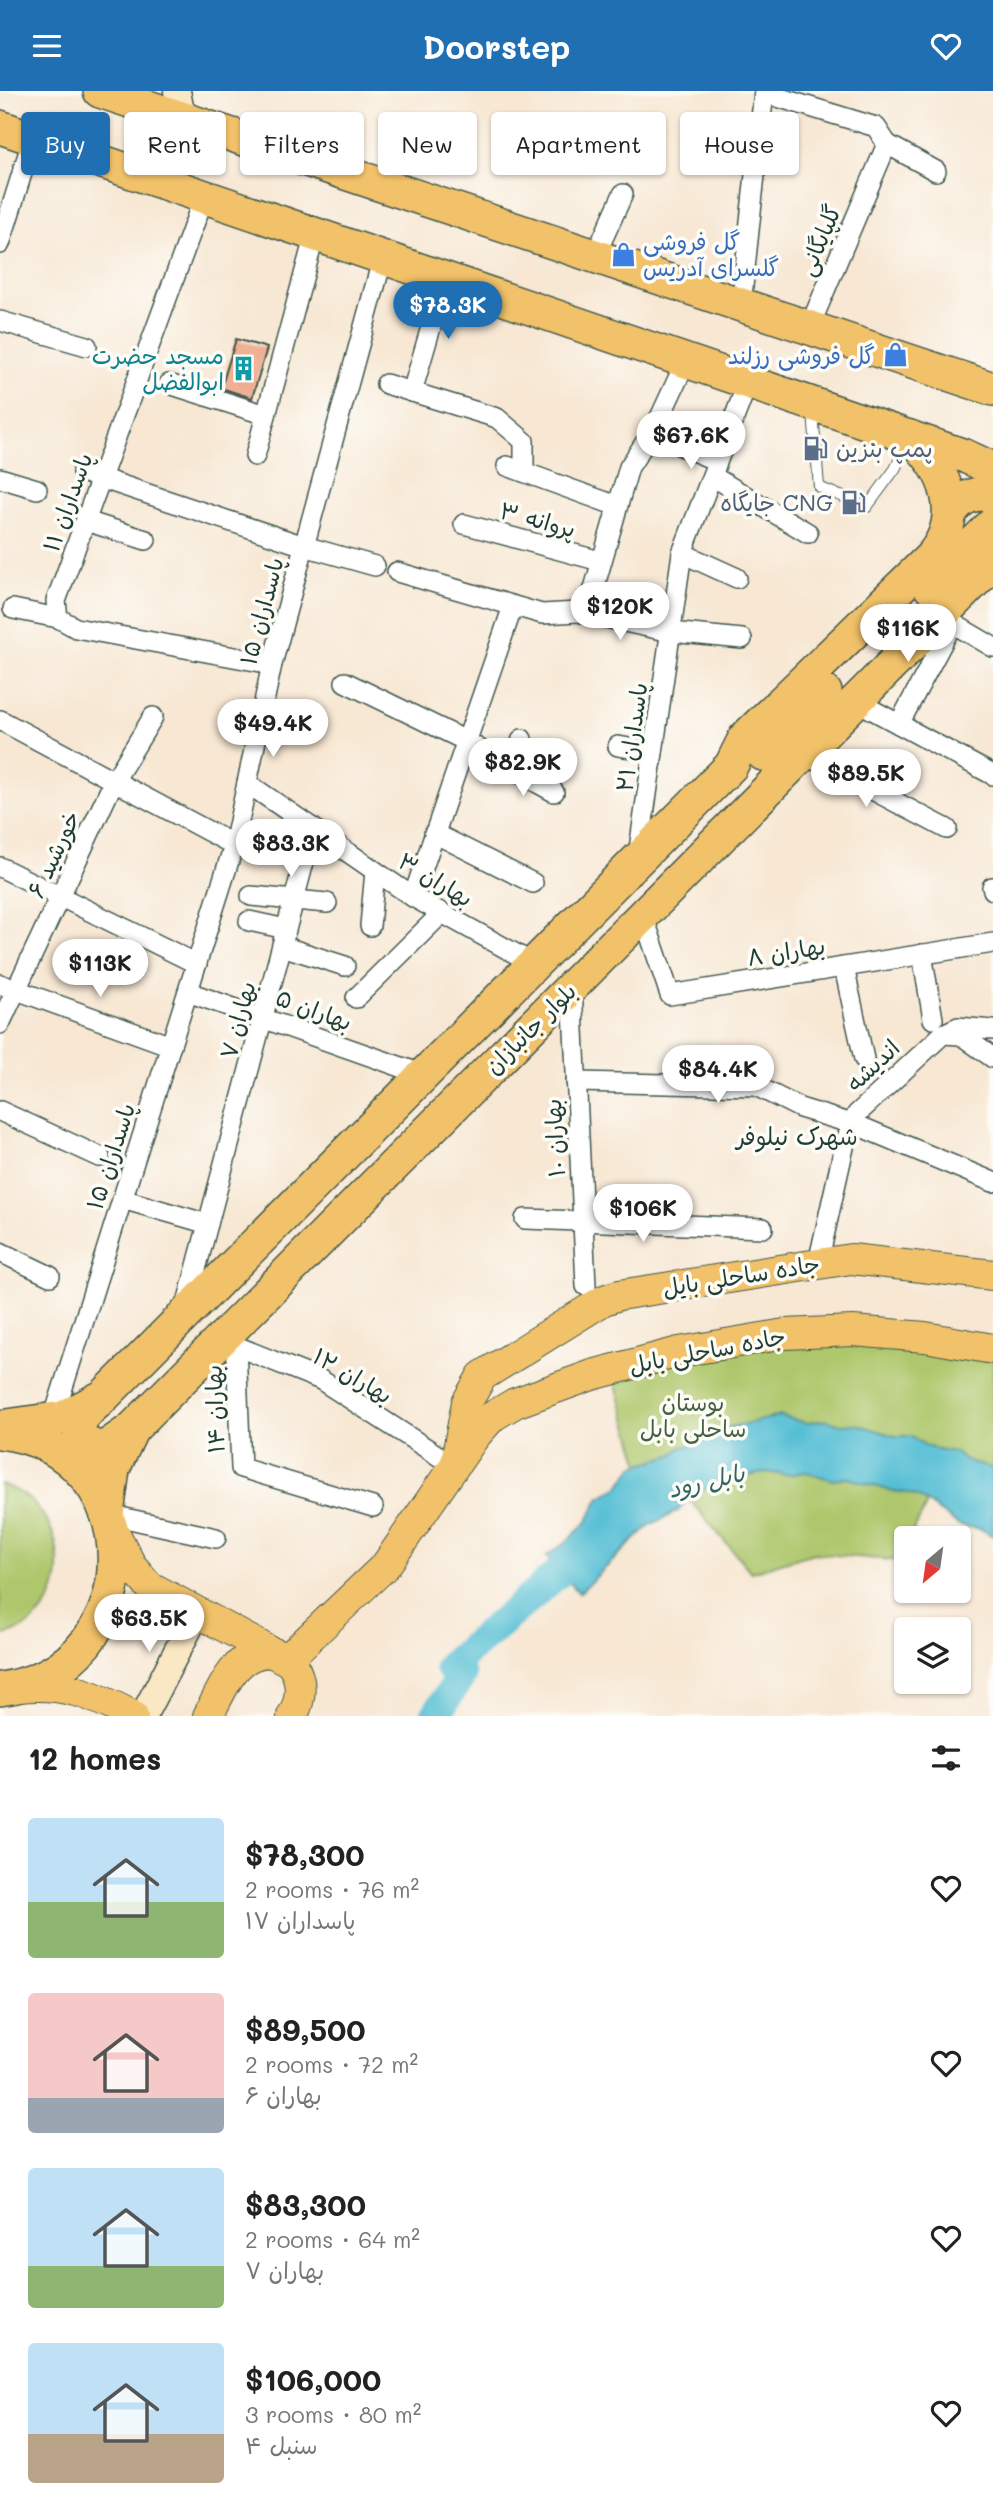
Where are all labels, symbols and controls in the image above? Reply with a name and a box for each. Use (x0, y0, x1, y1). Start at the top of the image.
text: Doorstep (422, 25, 571, 67)
icon: menu (28, 27, 66, 65)
icon: heart (927, 27, 965, 65)
chip: Buy (21, 112, 110, 175)
chip: Rent (124, 112, 226, 175)
chip: Filters (240, 112, 364, 175)
chip: New (378, 112, 477, 175)
chip: Apartment (491, 112, 666, 175)
chip: House (680, 112, 799, 175)
street label: گلپایگانی (791, 200, 848, 280)
place label: گل فروشی گلسرای آدریس (643, 226, 779, 282)
shop icon: گل فروشی گلسرای آدریس (609, 240, 637, 268)
pin: $78.3K (391, 281, 505, 341)
text: $78.3K (409, 289, 487, 319)
place label: مسجد حضرت ابوالفضل (92, 340, 224, 396)
place label: گل فروشی رزلند (728, 340, 875, 371)
shop icon: گل فروشی رزلند (881, 341, 909, 369)
building icon: مسجد حضرت ابوالفضل (230, 354, 258, 382)
pin: $67.6K (634, 411, 748, 471)
text: $67.6K (652, 419, 730, 449)
place label: پمپ بنزین (836, 433, 933, 464)
fuel station icon: پمپ بنزین (802, 434, 830, 462)
street label: پاسداران ١١ (35, 449, 100, 556)
place label: جایگاه CNG (720, 487, 833, 517)
fuel station icon: جایگاه CNG (839, 488, 867, 516)
street label: پروانه ۳ (497, 495, 579, 544)
street label: پاسداران ۱۵ (232, 554, 291, 668)
pin: $120K (571, 582, 669, 642)
text: $120K (586, 590, 654, 620)
pin: $116K (859, 605, 957, 664)
text: $116K (876, 612, 940, 642)
street label: پاسداران ۲۱ (609, 681, 654, 794)
pin: $49.4K (216, 699, 330, 759)
text: $49.4K (233, 707, 313, 737)
pin: $82.9K (466, 739, 580, 798)
text: $82.9K (484, 746, 562, 776)
pin: $89.5K (809, 749, 923, 809)
text: $89.5K (827, 757, 905, 787)
street label: خورشید ۶ (20, 806, 86, 902)
pin: $83.3K (234, 819, 348, 879)
text: $83.3K (252, 827, 330, 857)
street label: بهاران ۳ (393, 845, 479, 913)
street label: بهاران ۸ (745, 930, 827, 972)
pin: $113K (51, 939, 149, 999)
text: $113K (68, 947, 132, 977)
street label: بلوار جانبازان (478, 976, 582, 1080)
street label: بهاران ۷ (212, 978, 262, 1062)
street label: بهاران ۵ (272, 981, 356, 1037)
street label: اندیشه (839, 1032, 905, 1098)
pin: $84.4K (661, 1045, 775, 1105)
text: $84.4K (678, 1053, 758, 1083)
street label: بهاران ۱۰ (537, 1098, 571, 1178)
street label: پاسداران ۱۵ (79, 1099, 142, 1213)
district label: شهرک نیلوفر (734, 1120, 858, 1153)
pin: $106K (594, 1185, 692, 1244)
text: $106K (609, 1192, 677, 1222)
street label: جاده ساحلی بایل (660, 1248, 822, 1303)
street label: جاده ساحلی بابل (626, 1320, 788, 1381)
street label: بهاران ۱۲ (308, 1340, 398, 1410)
street label: بهاران ۱۴ (197, 1364, 231, 1454)
park label: بوستان ساحلی بابل (640, 1387, 746, 1444)
water label: بابل رود (665, 1456, 748, 1505)
north arrow (894, 1526, 971, 1603)
map controls (894, 1526, 971, 1694)
pin: $63.5K (92, 1595, 206, 1654)
text: $63.5K (110, 1602, 188, 1632)
button: layers (894, 1617, 971, 1694)
text: 12 homes (28, 1738, 161, 1778)
icon: filters (927, 1739, 965, 1777)
text: $78,300 (245, 1834, 365, 1874)
icon: home (84, 1846, 168, 1930)
icon: heart (927, 1869, 965, 1907)
text: 2 rooms · 76 m² (245, 1874, 419, 1904)
text: پاسداران ۱۷ (245, 1905, 356, 1935)
text: $89,500 (245, 2009, 365, 2049)
icon: home (84, 2021, 168, 2105)
icon: heart (927, 2044, 965, 2082)
text: 2 rooms · 72 m² (245, 2049, 418, 2079)
text: بهاران ۶ (245, 2080, 322, 2110)
text: $83,300 (245, 2184, 366, 2224)
icon: home (84, 2196, 168, 2280)
icon: heart (927, 2219, 965, 2257)
text: 2 rooms · 64 m² (245, 2224, 420, 2254)
text: بهاران ۷ (245, 2255, 324, 2285)
text: $106,000 (245, 2359, 381, 2399)
icon: home (84, 2371, 168, 2455)
icon: heart (927, 2394, 965, 2432)
text: 3 rooms · 80 m² (245, 2399, 421, 2429)
text: سنبل ۴ (245, 2430, 318, 2460)

